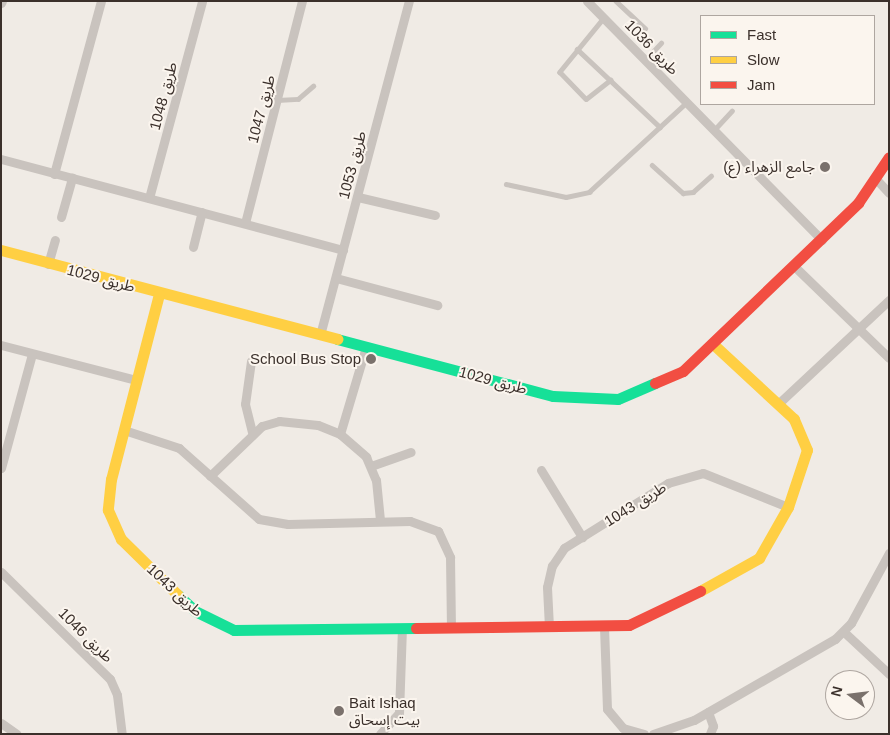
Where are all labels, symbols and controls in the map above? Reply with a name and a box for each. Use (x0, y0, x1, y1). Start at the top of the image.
legend (700, 15, 875, 105)
street label: طريق 1036 (621, 16, 683, 78)
text: Fast (747, 26, 776, 43)
text: Slow (747, 51, 780, 68)
street label: طريق 1048 (145, 60, 181, 132)
street label: طريق 1047 (243, 73, 279, 145)
text: Jam (747, 76, 775, 93)
street label: طريق 1053 (334, 129, 370, 201)
place label: جامع الزهراء (ع) (723, 158, 815, 176)
marker: جامع الزهراء (ع) (819, 161, 831, 173)
street label: طريق 1029 (65, 260, 137, 296)
place label: School Bus Stop (250, 350, 361, 368)
marker: School Bus Stop (365, 353, 377, 365)
street label: طريق 1029 (457, 362, 529, 398)
street label: طريق 1043 (601, 478, 669, 530)
street label: طريق 1043 (143, 560, 207, 620)
street label: طريق 1046 (55, 604, 117, 666)
north arrow (825, 670, 875, 720)
text: N (827, 684, 846, 698)
place label: Bait Ishaq بيت إسحاق (349, 693, 420, 728)
marker: Bait Ishaq بيت إسحاق (333, 705, 345, 717)

